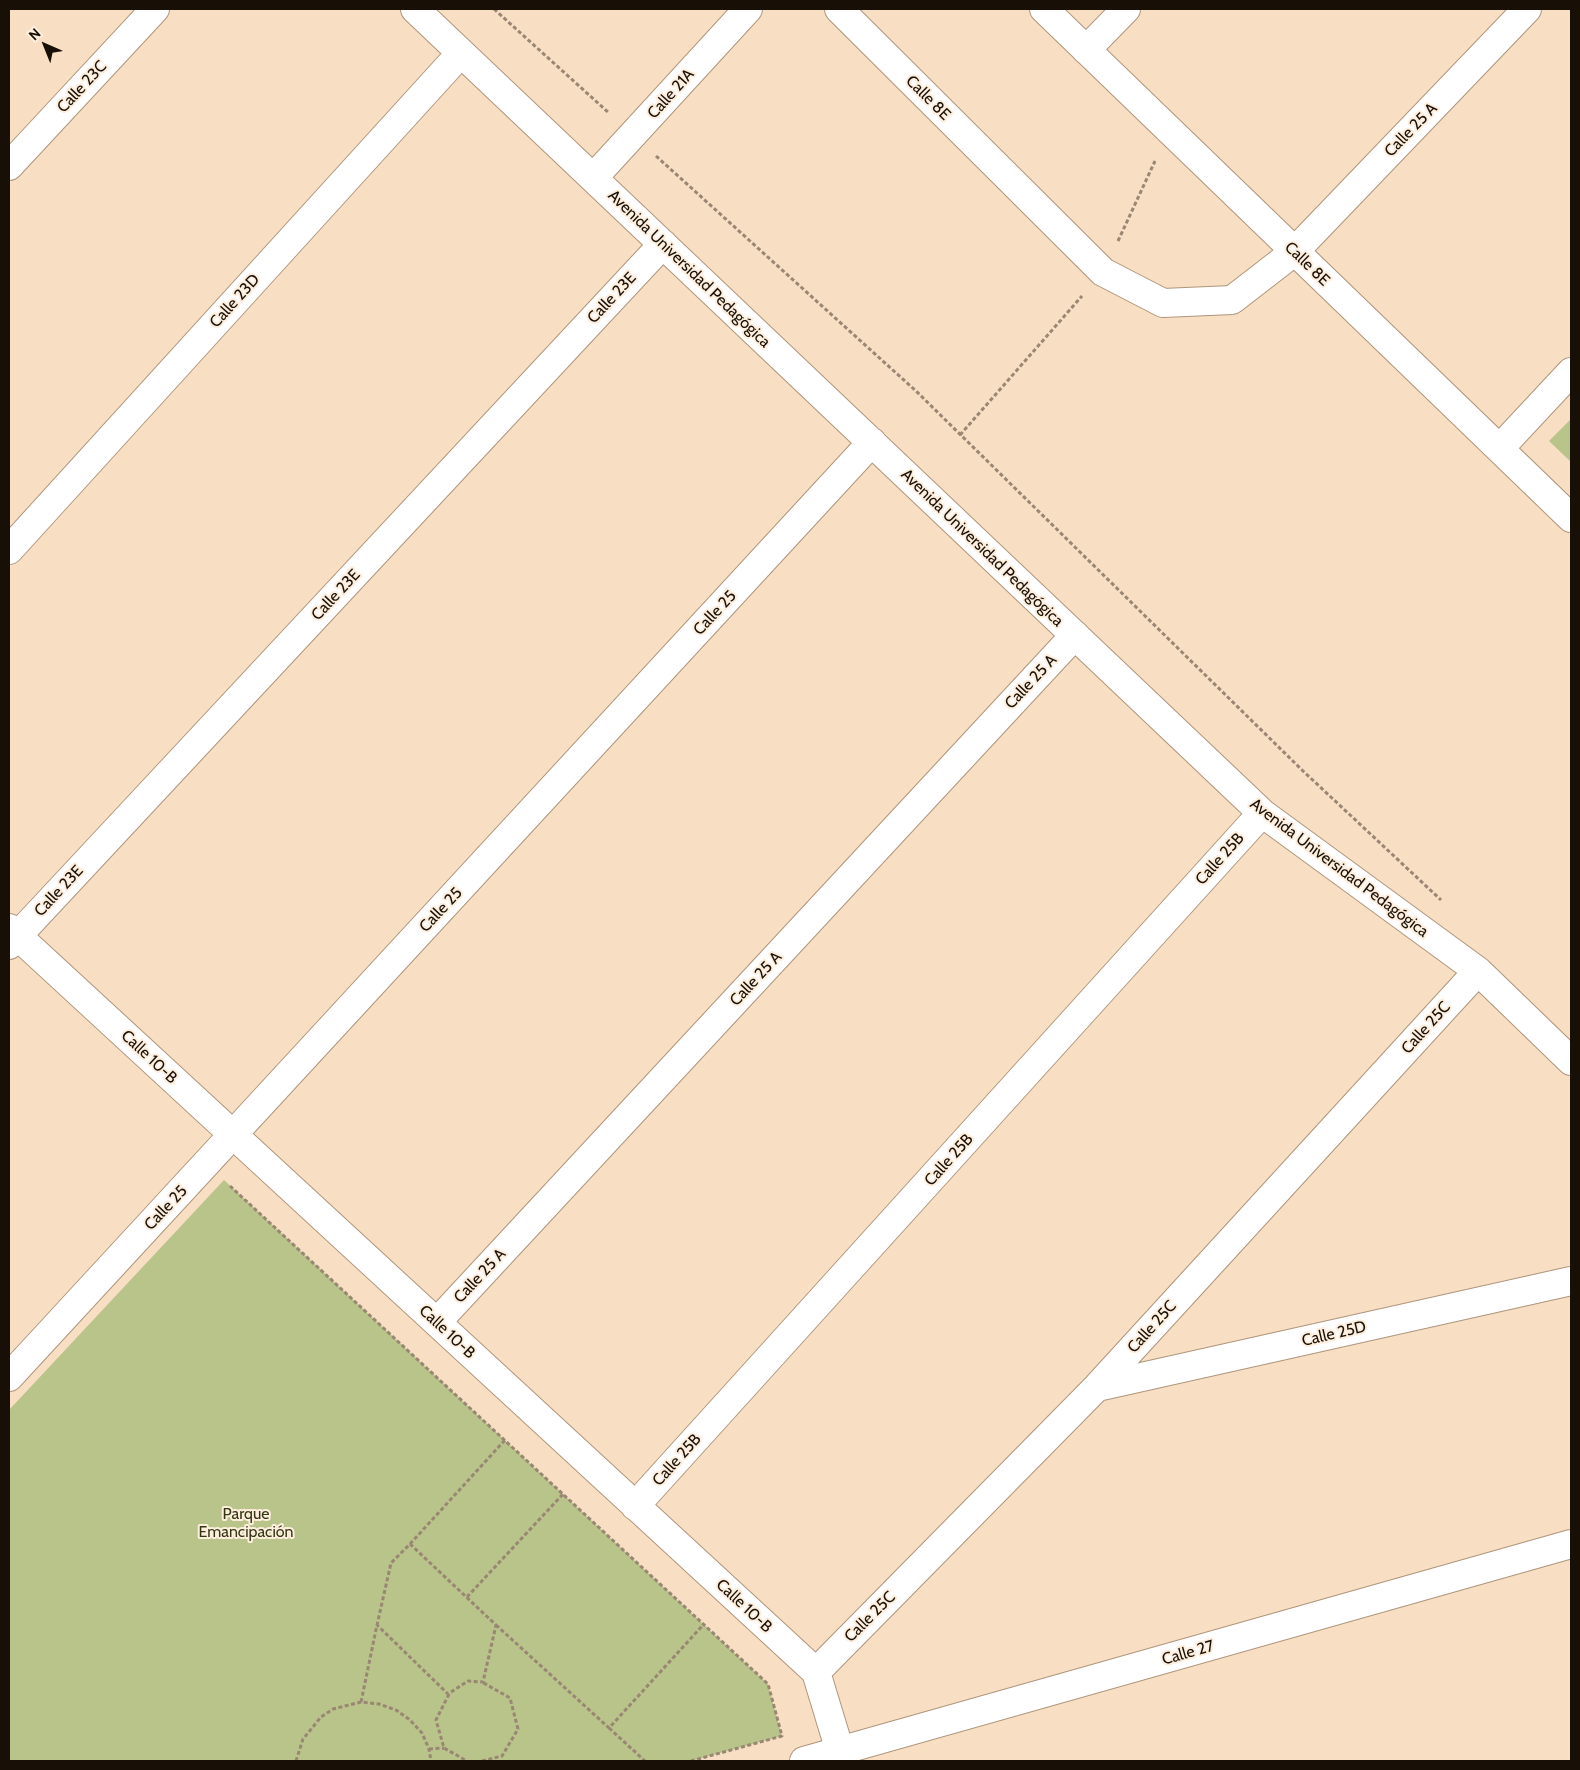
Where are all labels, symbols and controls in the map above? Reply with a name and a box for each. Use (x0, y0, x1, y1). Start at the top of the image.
north arrow (20, 20, 70, 70)
text: N (25, 24, 44, 44)
street label: Calle 23C (53, 57, 111, 117)
street label: Calle 21A (644, 65, 698, 123)
street label: Calle 8E (902, 72, 954, 124)
street label: Calle 25 A (1381, 99, 1441, 161)
street label: Avenida Universidad Pedagógica (604, 186, 774, 352)
street label: Calle 8E (1280, 238, 1334, 290)
street label: Calle 23E (584, 269, 640, 327)
street label: Calle 23D (206, 270, 264, 332)
street label: Avenida Universidad Pedagógica (897, 465, 1067, 631)
street label: Calle 23E (308, 566, 364, 624)
street label: Calle 25 (690, 587, 740, 639)
street label: Calle 25 A (1001, 651, 1061, 713)
street label: Avenida Universidad Pedagógica (1246, 795, 1432, 941)
street label: Calle 25B (1192, 829, 1248, 889)
street label: Calle 23E (31, 862, 87, 920)
street label: Calle 25 (416, 884, 466, 936)
street label: Calle 25 A (726, 948, 786, 1010)
street label: Calle 25C (1398, 998, 1454, 1058)
street label: Calle 10-B (117, 1026, 181, 1088)
street label: Calle 25B (921, 1130, 977, 1190)
street label: Calle 25 (141, 1182, 191, 1234)
street label: Calle 25 A (450, 1245, 510, 1307)
street label: Calle 25C (1124, 1297, 1180, 1357)
street label: Calle 10-B (415, 1301, 479, 1363)
street label: Calle 25D (1300, 1317, 1368, 1351)
street label: Calle 25B (649, 1430, 705, 1490)
park label: Parque Emancipación (198, 1504, 294, 1542)
street label: Calle 10-B (712, 1575, 776, 1637)
street label: Calle 25C (841, 1588, 899, 1646)
street label: Calle 27 (1160, 1636, 1216, 1670)

